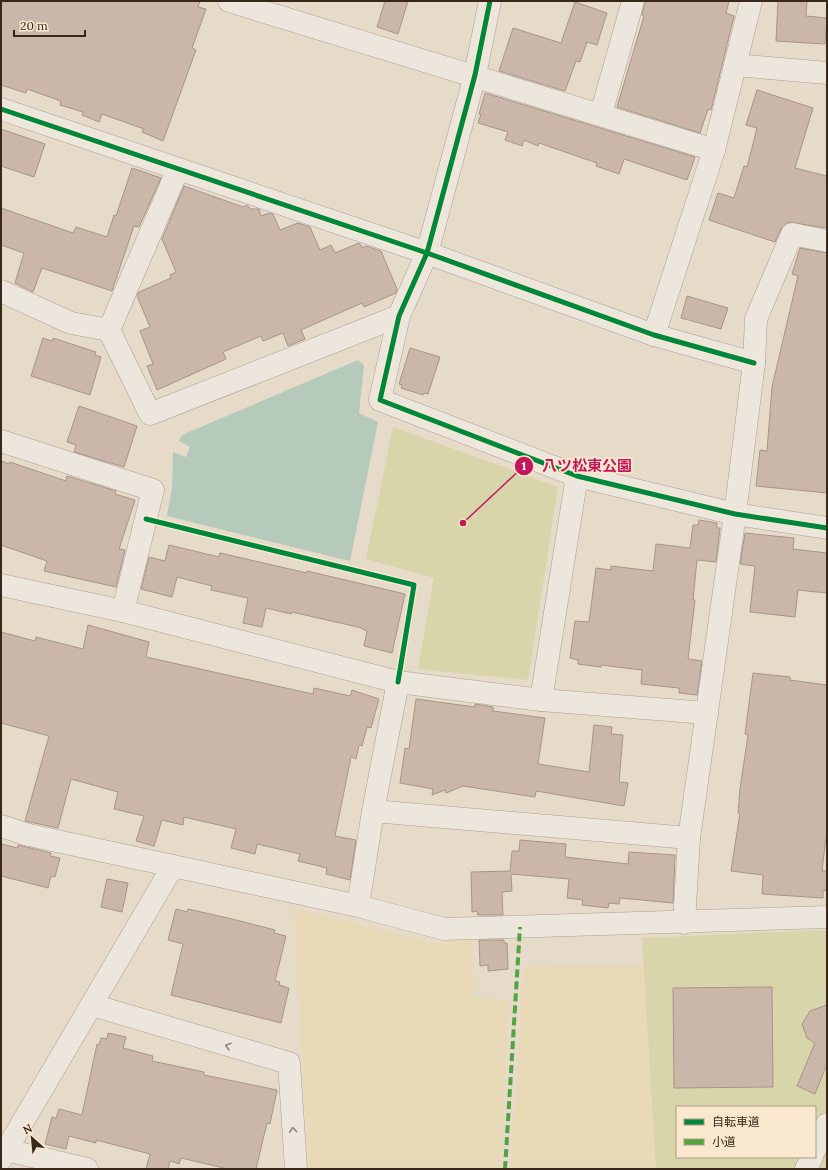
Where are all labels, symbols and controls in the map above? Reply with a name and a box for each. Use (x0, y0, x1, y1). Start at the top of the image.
scale bar (14, 12, 85, 38)
text: 20 m (20, 18, 48, 33)
callout: 八ツ松東公園 (514, 452, 640, 479)
text: 八ツ松東公園 (542, 456, 632, 475)
text: 1 (522, 458, 527, 473)
one-way arrow (225, 1042, 232, 1051)
legend (676, 1106, 816, 1158)
text: 自転車道 (712, 1114, 760, 1129)
north arrow (12, 1118, 52, 1158)
text: N (20, 1121, 35, 1137)
one-way arrow (289, 1127, 298, 1133)
text: 小道 (712, 1134, 736, 1149)

